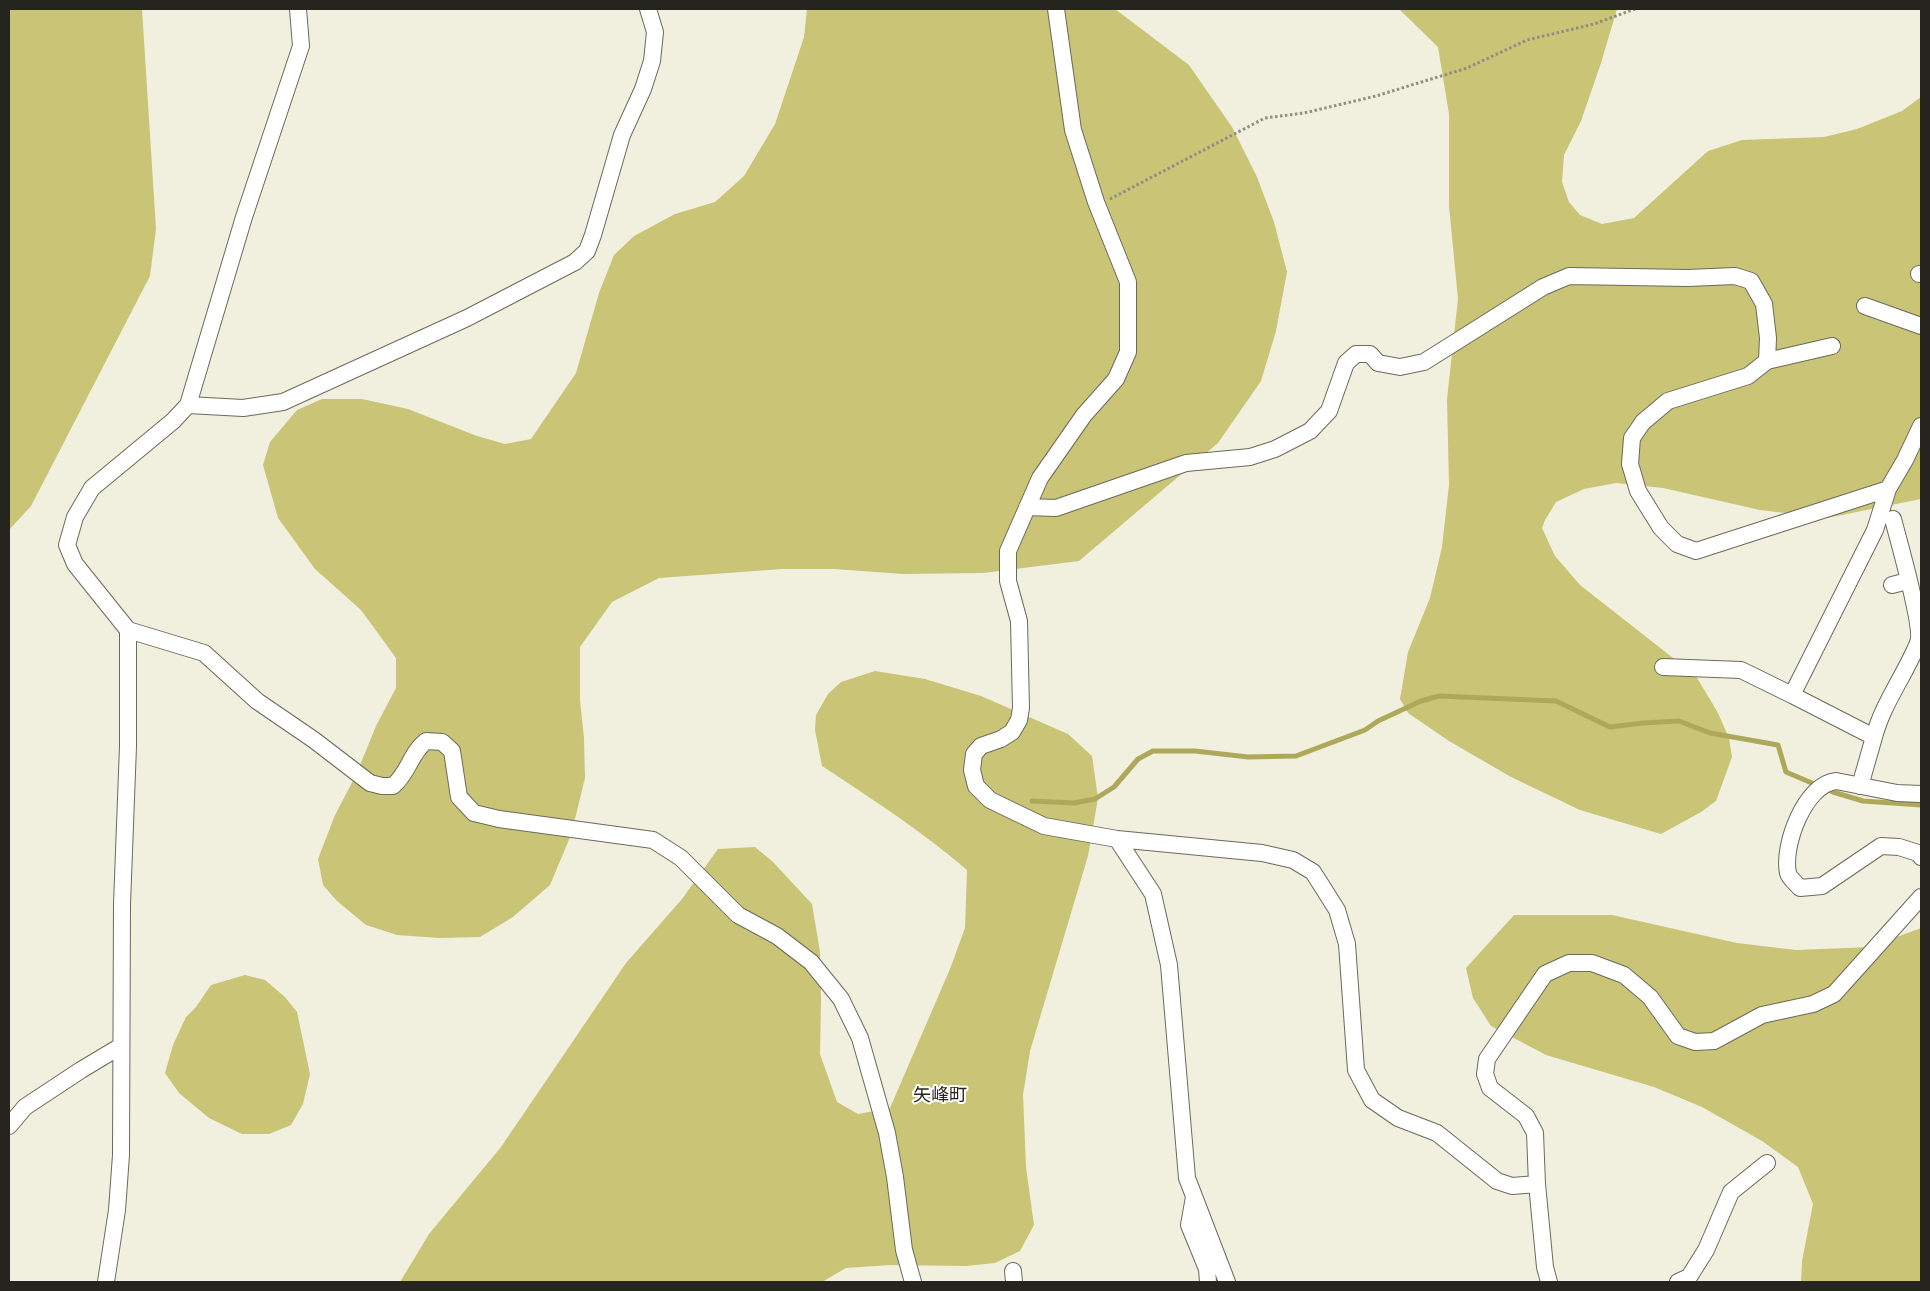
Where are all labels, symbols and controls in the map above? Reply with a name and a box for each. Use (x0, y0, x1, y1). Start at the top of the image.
district label: 矢峰町 (913, 1085, 967, 1107)

